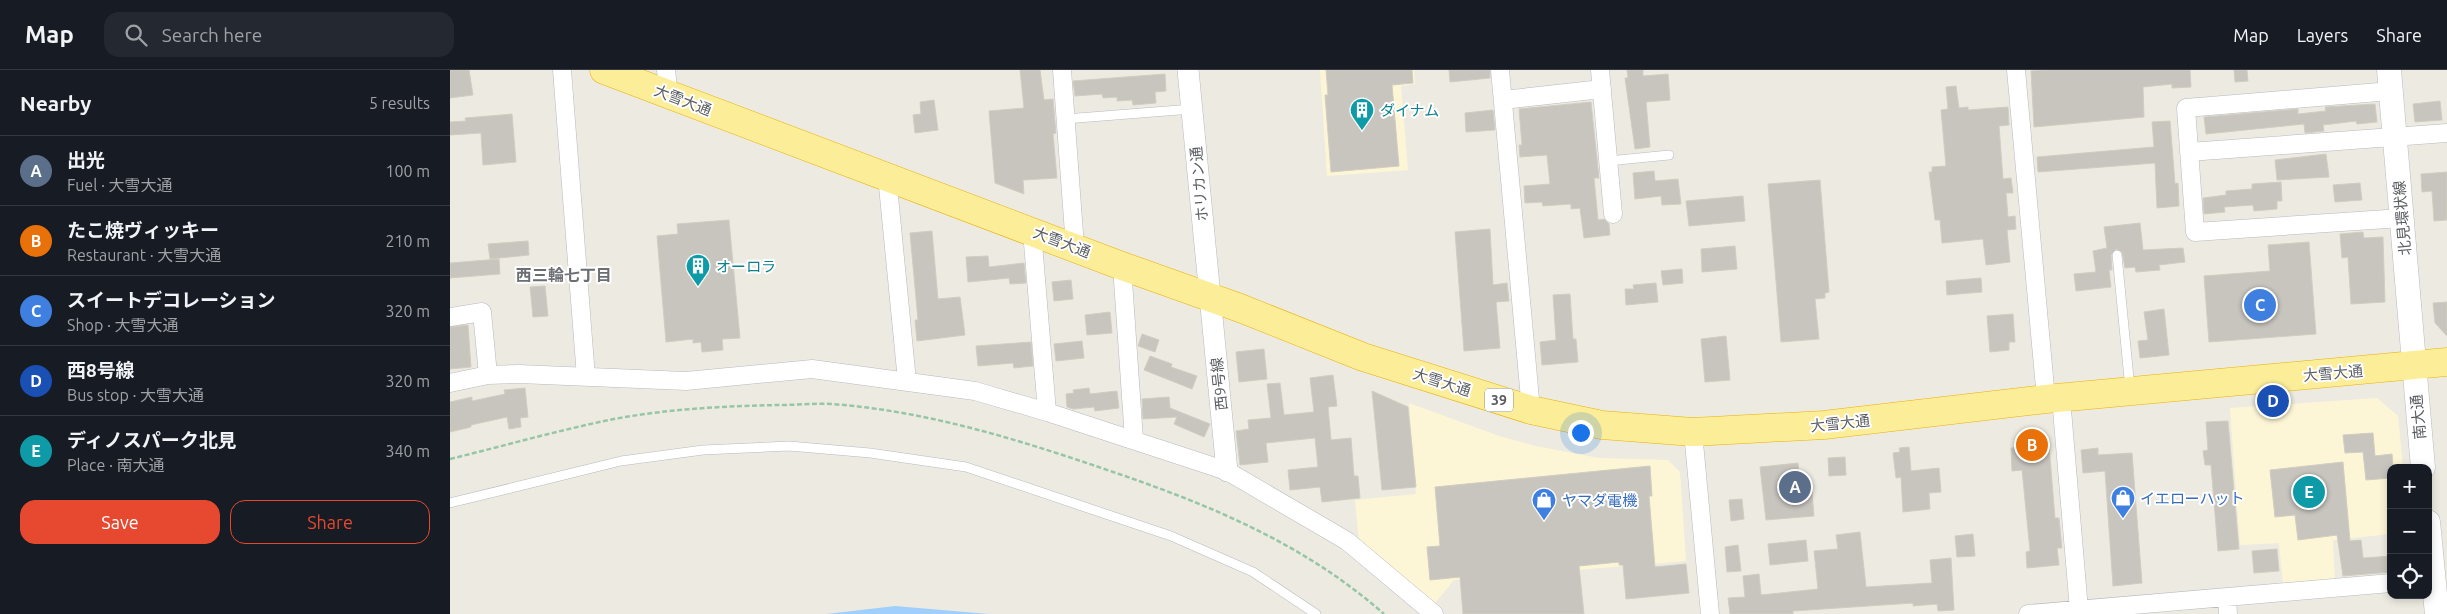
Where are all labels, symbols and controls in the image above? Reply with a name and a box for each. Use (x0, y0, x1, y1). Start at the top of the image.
search box (104, 12, 454, 57)
text: Map (25, 21, 74, 48)
icon: search (122, 21, 150, 49)
text: Search here (162, 24, 262, 46)
text: Map (2233, 25, 2269, 45)
text: Layers (2297, 25, 2348, 45)
text: Share (2376, 25, 2422, 45)
street label: 大雪大通 (652, 81, 714, 119)
text: Nearby (20, 91, 91, 115)
text: 5 results (369, 94, 430, 112)
building icon: ダイナム (1349, 97, 1375, 131)
place label: ダイナム (1380, 102, 1439, 119)
street label: ホリカン通 (1187, 146, 1211, 222)
text: 出光 (67, 149, 105, 171)
text: A (30, 162, 42, 180)
text: 100 m (385, 162, 430, 180)
text: Fuel · 大雪大通 (67, 176, 173, 194)
street label: 北見環状線 (2390, 180, 2414, 256)
text: たこ焼ヴィッキー (67, 219, 219, 241)
street label: 大雪大通 (1031, 223, 1093, 261)
text: B (31, 232, 41, 250)
text: 210 m (385, 232, 430, 250)
text: Restaurant · 大雪大通 (67, 246, 221, 264)
building icon: オーロラ (685, 253, 711, 287)
place label: オーロラ (716, 258, 776, 275)
district label: 西三輪七丁目 (516, 266, 612, 284)
pin: C (2244, 286, 2276, 324)
text: スイートデコレーション (67, 289, 276, 311)
text: C (31, 302, 41, 320)
text: 320 m (385, 302, 430, 320)
text: Shop · 大雪大通 (67, 316, 179, 334)
street label: 西9号線 (1208, 357, 1230, 411)
text: 西8号線 (67, 359, 135, 381)
street label: 大雪大通 (2302, 362, 2364, 384)
street label: 大雪大通 (1411, 365, 1473, 399)
text: D (30, 372, 42, 390)
text: 320 m (385, 372, 430, 390)
pin: D (2257, 382, 2289, 420)
text: Bus stop · 大雪大通 (67, 386, 204, 404)
road number: 39 (1485, 388, 1513, 412)
street label: 南大通 (2408, 394, 2428, 440)
street label: 大雪大通 (1809, 411, 1871, 435)
your location (1568, 420, 1594, 446)
pin: B (2016, 426, 2048, 464)
text: ディノスパーク北見 (67, 429, 237, 451)
text: E (31, 442, 41, 460)
text: 340 m (385, 442, 430, 460)
text: Place · 南大通 (67, 456, 165, 474)
map controls (2387, 464, 2432, 599)
button: + (2387, 464, 2432, 509)
pin: A (1779, 468, 1811, 506)
pin: E (2293, 473, 2325, 511)
shop icon: イエローハット (2110, 485, 2136, 519)
shop icon: ヤマダ電機 (1531, 487, 1557, 521)
place label: イエローハット (2140, 490, 2245, 507)
place label: ヤマダ電機 (1562, 492, 1637, 509)
button: Save (20, 500, 220, 544)
button: Share (230, 500, 430, 544)
button: − (2387, 509, 2432, 554)
button: locate (2387, 554, 2432, 599)

